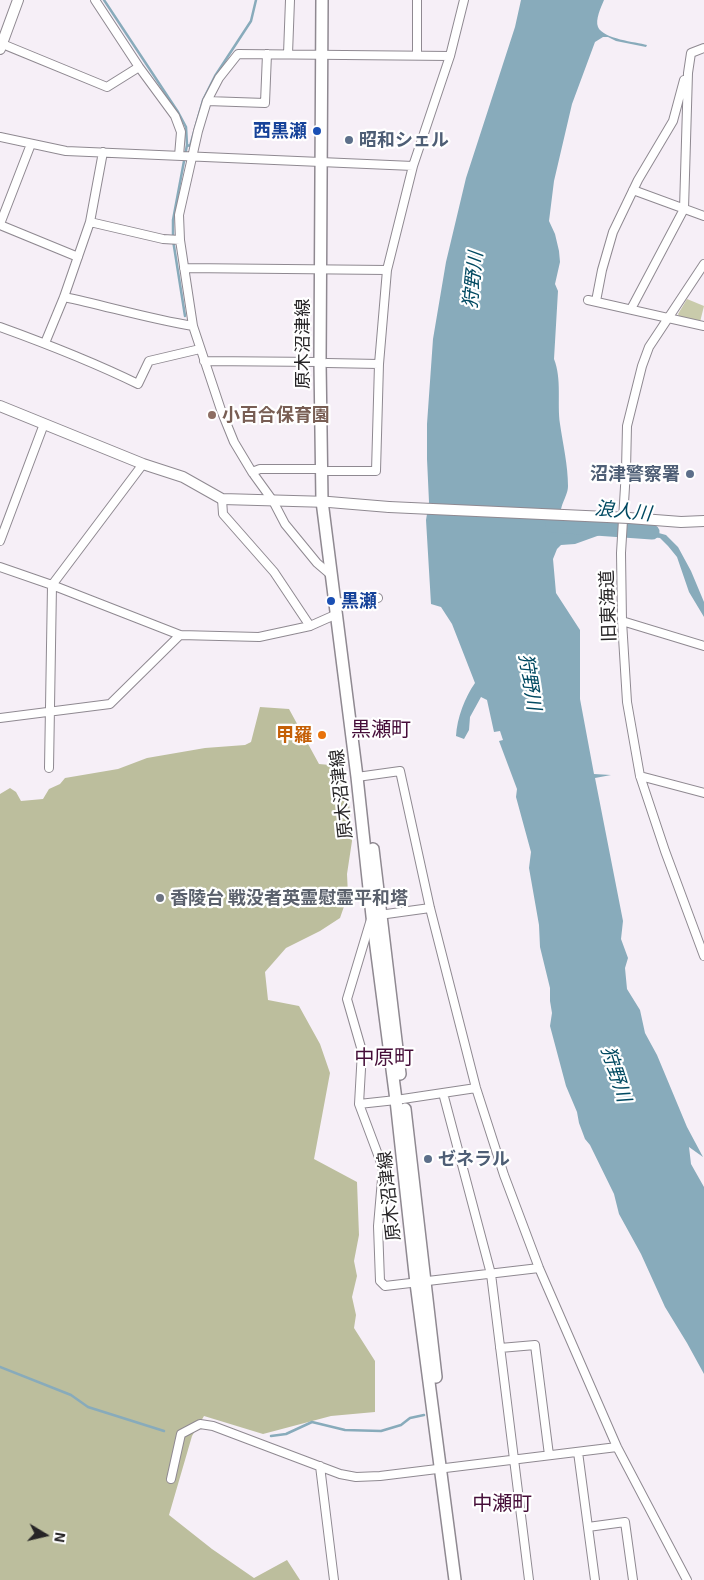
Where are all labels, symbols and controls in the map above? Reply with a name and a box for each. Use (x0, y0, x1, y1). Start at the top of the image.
place label: 西黒瀬 (253, 120, 307, 142)
marker: 西黒瀬 (311, 125, 323, 137)
place label: 昭和シェル (359, 129, 449, 151)
marker: 昭和シェル (343, 134, 355, 146)
water label: 狩野川 (459, 250, 487, 310)
street label: 原木沼津線 (292, 299, 314, 389)
place label: 小百合保育園 (222, 404, 330, 426)
marker: 小百合保育園 (206, 409, 218, 421)
place label: 沼津警察署 (590, 463, 680, 485)
marker: 沼津警察署 (684, 468, 696, 480)
water label: 浪人川 (593, 497, 653, 525)
street label: 旧東海道 (596, 570, 620, 642)
place label: 黒瀬 (341, 590, 377, 612)
marker: 黒瀬 (325, 595, 337, 607)
water label: 狩野川 (514, 652, 546, 712)
district label: 黒瀬町 (351, 717, 411, 741)
place label: 甲羅 (276, 724, 312, 746)
marker: 甲羅 (316, 729, 328, 741)
street label: 原木沼津線 (326, 748, 356, 840)
place label: 香陵台 戦没者英霊慰霊平和塔 (170, 887, 408, 909)
marker: 香陵台 戦没者英霊慰霊平和塔 (154, 892, 166, 904)
water label: 狩野川 (596, 1043, 636, 1105)
district label: 中原町 (354, 1045, 414, 1069)
place label: ゼネラル (438, 1148, 510, 1170)
street label: 原木沼津線 (374, 1150, 404, 1242)
marker: ゼネラル (422, 1153, 434, 1165)
district label: 中瀬町 (472, 1491, 532, 1515)
north arrow (20, 1510, 70, 1560)
text: N (51, 1531, 69, 1544)

